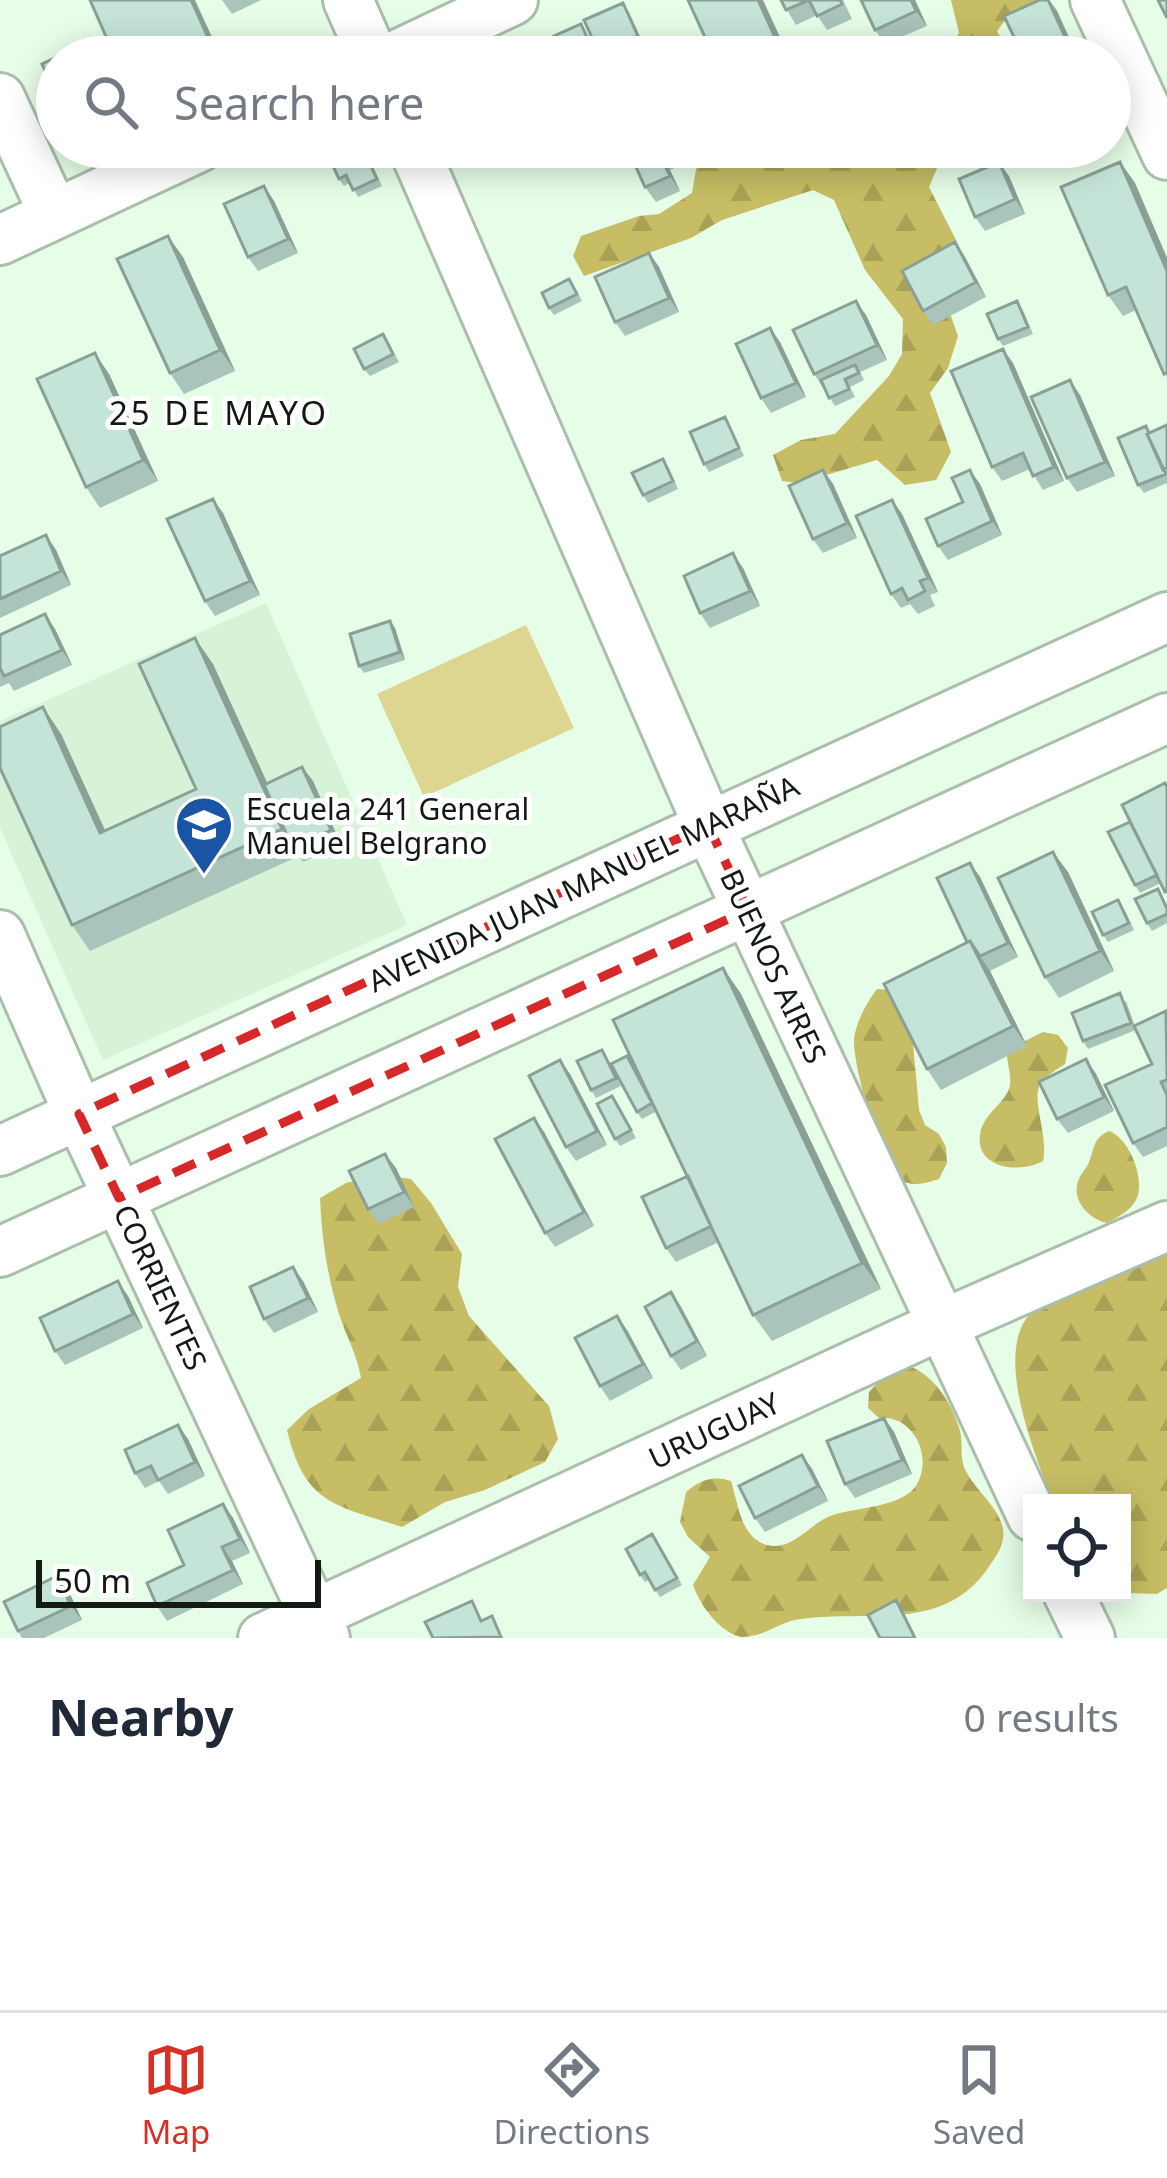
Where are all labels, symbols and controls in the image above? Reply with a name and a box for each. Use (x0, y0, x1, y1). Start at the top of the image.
search box (36, 36, 1131, 168)
icon: search (78, 69, 144, 135)
text: Search here (174, 72, 424, 133)
district label: 25 DE MAYO (109, 390, 329, 435)
street label: AVENIDA JUAN MANUEL MARAÑA (361, 765, 806, 1001)
place label: Escuela 241 General Manuel Belgrano (246, 788, 529, 863)
school or university icon: Escuela 241 General Manuel Belgrano (173, 794, 235, 876)
street label: BUENOS AIRES (711, 862, 837, 1070)
street label: CORRIENTES (105, 1197, 217, 1377)
street label: URUGUAY (642, 1382, 786, 1478)
map controls (1023, 1494, 1131, 1602)
button: locate (1023, 1494, 1131, 1602)
scale bar (36, 1554, 321, 1607)
text: 50 m (54, 1558, 131, 1603)
text: Nearby (48, 1681, 234, 1751)
text: 0 results (964, 1690, 1119, 1743)
tab: Map (142, 2037, 210, 2154)
tab: Directions (493, 2037, 650, 2154)
tab: Saved (933, 2037, 1025, 2154)

